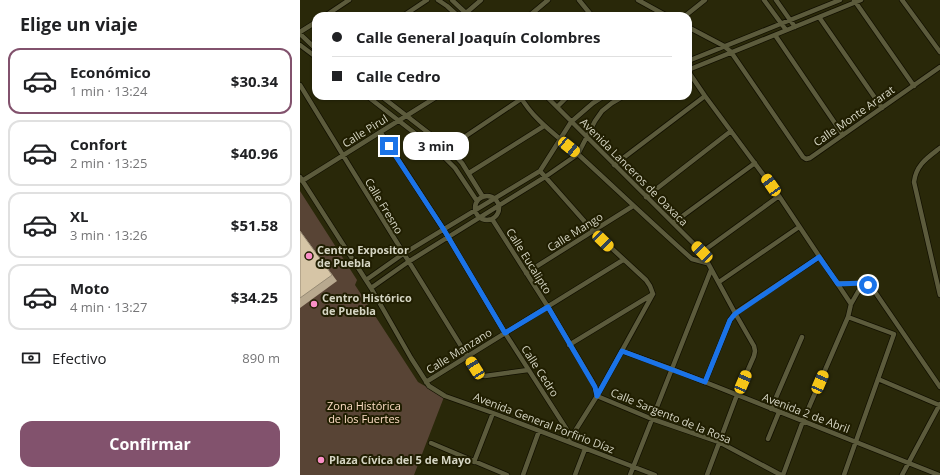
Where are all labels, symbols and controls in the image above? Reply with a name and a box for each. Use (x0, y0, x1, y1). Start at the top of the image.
text: Elige un viaje (20, 12, 138, 36)
text: Calle General Joaquín Colombres (356, 27, 600, 47)
text: Económico (70, 62, 151, 82)
icon: car (22, 63, 58, 99)
text: Calle Cedro (356, 66, 441, 86)
text: $30.34 (231, 71, 278, 91)
text: 1 min · 13:24 (70, 82, 147, 100)
street label: Calle Monte Ararat (810, 82, 897, 149)
street label: Calle Pirul (339, 111, 390, 150)
street label: Avenida Lanceros de Oaxaca (577, 114, 692, 229)
callout: 3 min (403, 132, 469, 160)
text: Confort (70, 134, 127, 154)
icon: car (22, 135, 58, 171)
car (556, 135, 582, 159)
route end (380, 137, 398, 155)
text: 3 min (418, 137, 454, 155)
text: $40.96 (231, 143, 278, 163)
text: 2 min · 13:25 (70, 154, 147, 172)
car (759, 172, 783, 198)
street label: Calle Fresno (362, 175, 407, 237)
text: XL (70, 206, 88, 226)
icon: car (22, 207, 58, 243)
street label: Calle Mango (544, 208, 606, 255)
text: $51.58 (231, 215, 278, 235)
street label: Calle Eucalipto (503, 225, 556, 297)
text: 3 min · 13:26 (70, 226, 147, 244)
car (590, 228, 616, 254)
car (689, 239, 715, 265)
place label: Centro Expositor de Puebla (317, 242, 409, 270)
marker: Centro Expositor de Puebla (304, 251, 314, 261)
route start (859, 276, 877, 294)
text: Moto (70, 278, 109, 298)
icon: car (22, 279, 58, 315)
text: $34.25 (231, 287, 278, 307)
place label: Centro Histórico de Puebla (322, 290, 412, 318)
text: 4 min · 13:27 (70, 298, 147, 316)
marker: Centro Histórico de Puebla (309, 299, 319, 309)
street label: Calle Manzano (423, 324, 495, 377)
street label: Calle Cedro (518, 342, 563, 400)
icon: cash (20, 347, 42, 369)
text: Efectivo (52, 348, 107, 368)
text: 890 m (242, 349, 280, 367)
car (464, 355, 486, 381)
car (733, 369, 753, 395)
car (810, 369, 830, 395)
street label: Calle Sargento de la Rosa (609, 384, 734, 447)
street label: Avenida General Porfirio Díaz (471, 389, 617, 456)
street label: Avenida 2 de Abril (760, 389, 852, 436)
park label: Zona Histórica de los Fuertes (327, 398, 401, 426)
button: Confirmar (20, 421, 280, 467)
place label: Plaza Cívica del 5 de Mayo (329, 452, 471, 467)
marker: Plaza Cívica del 5 de Mayo (316, 455, 326, 465)

